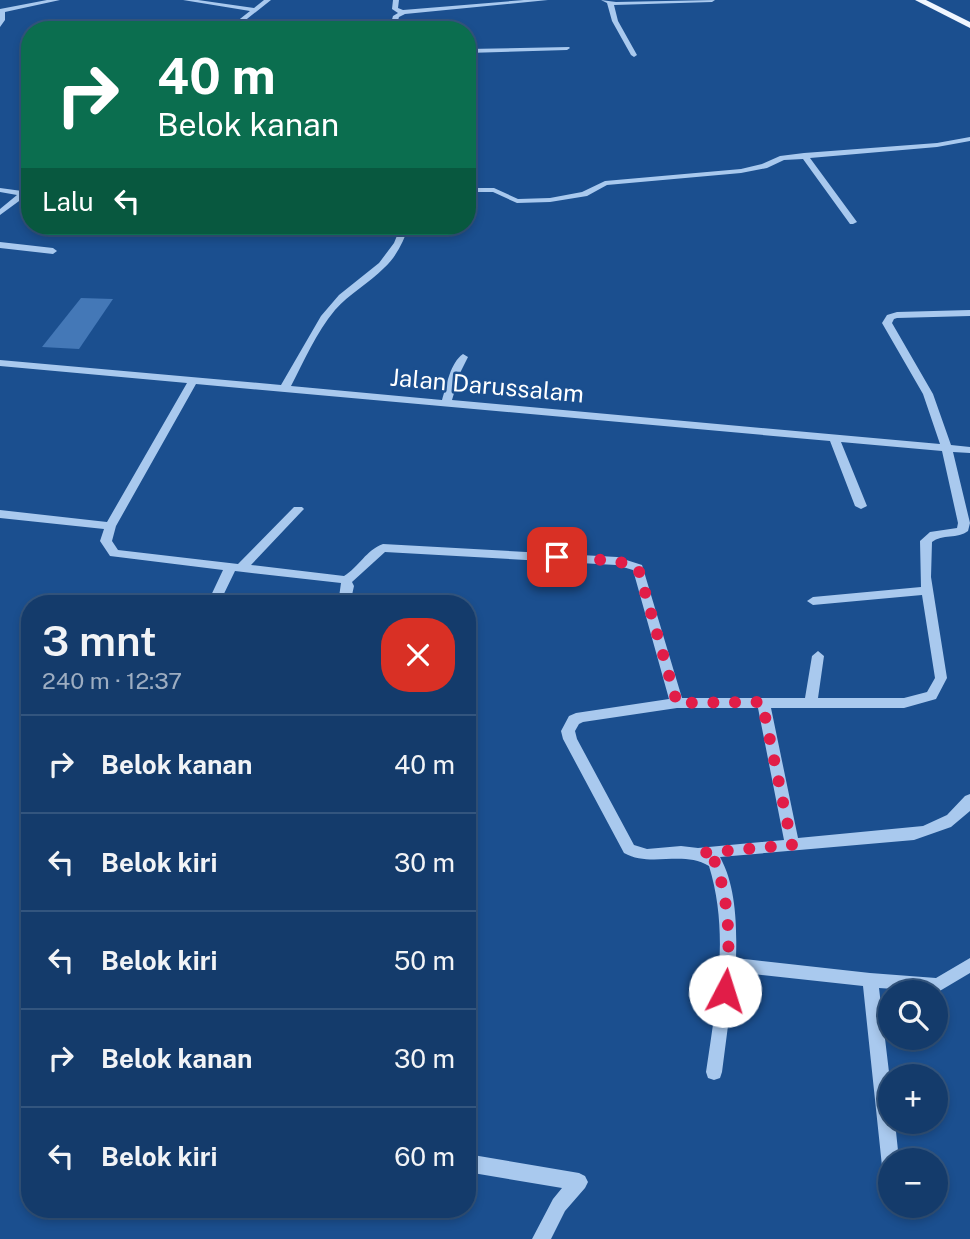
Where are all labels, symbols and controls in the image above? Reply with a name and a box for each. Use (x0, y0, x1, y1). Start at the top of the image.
text: 40 m (157, 47, 276, 105)
icon: right (42, 49, 133, 140)
text: Belok kanan (157, 106, 339, 143)
icon: left (108, 182, 146, 220)
text: Lalu (42, 186, 94, 217)
street label: Jalan Darussalam (389, 363, 585, 407)
pin (527, 527, 587, 587)
icon: arrive (538, 538, 576, 576)
text: 3 mnt (42, 616, 157, 665)
button: close (381, 618, 455, 692)
text: 240 m · 12:37 (42, 667, 182, 694)
icon: right (42, 745, 80, 783)
text: Belok kanan (101, 749, 252, 780)
text: 40 m (394, 749, 455, 780)
icon: left (42, 843, 80, 881)
text: Belok kiri (101, 847, 217, 878)
text: 30 m (394, 847, 455, 878)
icon: left (42, 941, 80, 979)
text: Belok kiri (101, 945, 217, 976)
text: 50 m (394, 945, 455, 976)
position arrow (688, 954, 762, 1028)
map controls (878, 980, 948, 1218)
button: search (878, 980, 948, 1050)
icon: right (42, 1039, 80, 1077)
text: Belok kanan (101, 1043, 252, 1074)
text: 30 m (394, 1043, 455, 1074)
button: + (878, 1064, 948, 1134)
icon: left (42, 1137, 80, 1175)
text: Belok kiri (101, 1141, 217, 1172)
text: 60 m (394, 1141, 455, 1172)
button: − (878, 1148, 948, 1218)

